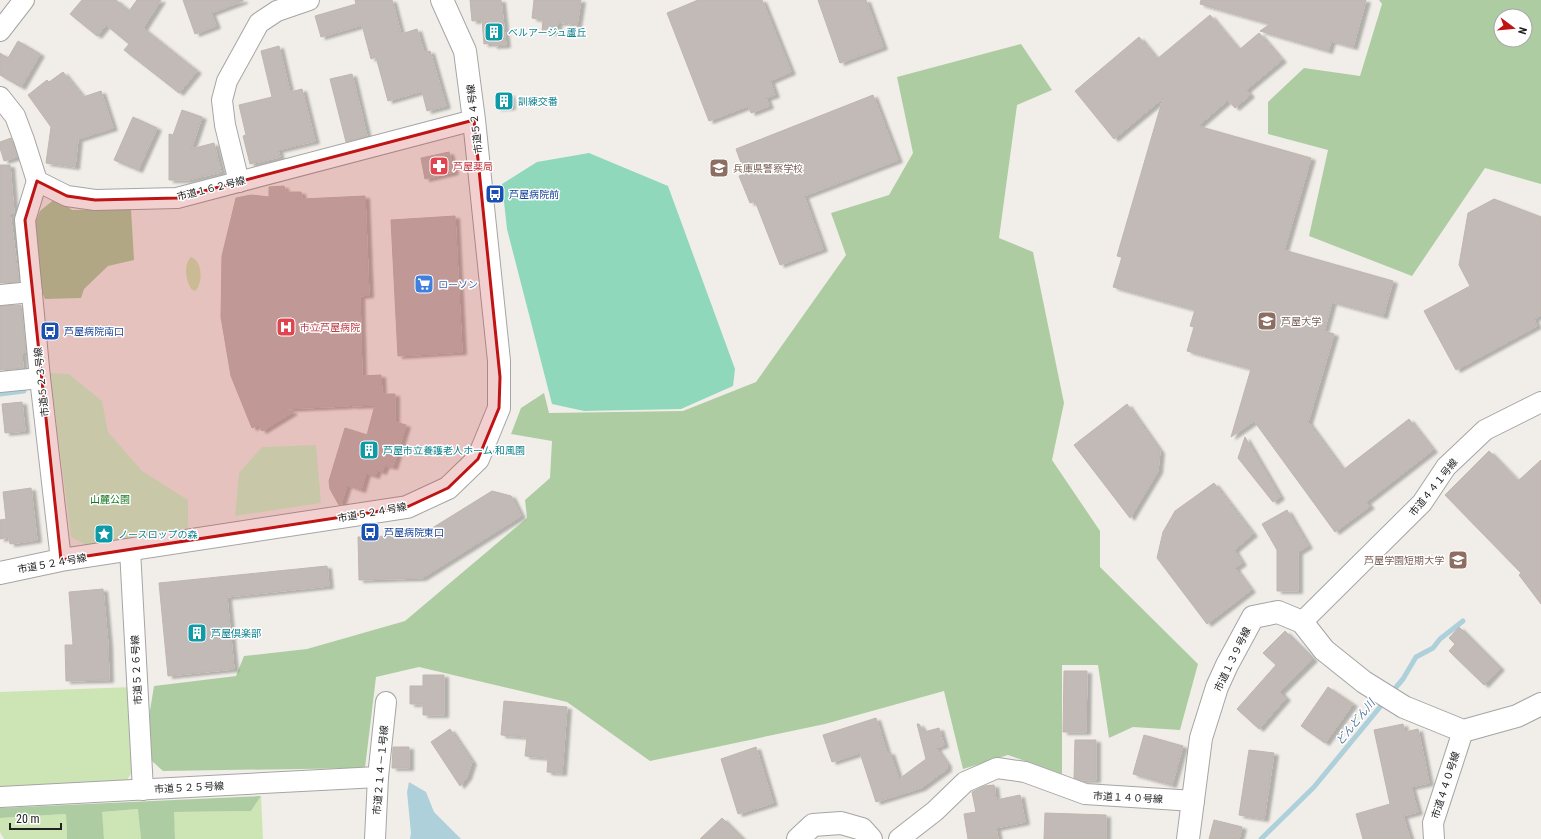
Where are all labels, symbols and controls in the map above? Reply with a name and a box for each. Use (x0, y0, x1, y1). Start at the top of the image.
north arrow (1493, 8, 1533, 48)
building icon: ベルアージュ蘆丘 (483, 21, 505, 43)
text: N (1515, 26, 1529, 36)
place label: ベルアージュ蘆丘 (508, 27, 587, 38)
street label: 市道５２４号線 (465, 84, 484, 154)
building icon: 訓練交番 (493, 90, 515, 112)
place label: 訓練交番 (518, 96, 558, 107)
pharmacy icon: 芦屋薬局 (428, 155, 450, 177)
school or university icon: 兵庫県警察学校 (708, 157, 730, 179)
place label: 芦屋薬局 (453, 161, 493, 172)
place label: 兵庫県警察学校 (733, 163, 803, 174)
street label: 市道１６２号線 (176, 175, 246, 202)
bus stop icon: 芦屋病院前 (484, 183, 506, 205)
place label: 芦屋病院前 (509, 189, 559, 200)
supermarket icon: ローソン (413, 273, 435, 295)
place label: ローソン (438, 279, 478, 290)
school or university icon: 芦屋大学 (1256, 310, 1278, 332)
hospital icon: 市立芦屋病院 (275, 316, 297, 338)
place label: 芦屋大学 (1281, 316, 1321, 327)
bus stop icon: 芦屋病院南口 (39, 320, 61, 342)
place label: 市立芦屋病院 (300, 322, 360, 333)
place label: 芦屋病院南口 (64, 326, 124, 337)
street label: 市道５２３号線 (32, 347, 51, 417)
building icon: 芦屋市立養護老人ホーム 和風園 (358, 439, 380, 461)
place label: 芦屋市立養護老人ホーム 和風園 (383, 445, 525, 456)
street label: 市道４４１号線 (1407, 457, 1460, 518)
park label: 山麓公園 (90, 494, 130, 505)
street label: 市道５２４号線 (337, 501, 408, 524)
bus stop icon: 芦屋病院東口 (359, 521, 381, 543)
place icon: ノースロップの森 (93, 523, 115, 545)
place label: 芦屋病院東口 (384, 527, 444, 538)
place label: ノースロップの森 (118, 529, 198, 540)
school or university icon: 芦屋学園短期大学 (1447, 549, 1469, 571)
street label: 市道５２４号線 (17, 552, 88, 575)
place label: 芦屋学園短期大学 (1364, 555, 1444, 566)
building icon: 芦屋倶楽部 (186, 622, 208, 644)
street label: 市道１３９号線 (1212, 625, 1253, 693)
place label: 芦屋倶楽部 (211, 628, 261, 639)
street label: 市道５２６号線 (129, 635, 144, 705)
water label: どんどん川 (1333, 696, 1378, 748)
street label: 市道２１４－１号線 (371, 725, 390, 815)
street label: 市道４４０号線 (1429, 750, 1462, 820)
street label: 市道５２５号線 (154, 780, 224, 795)
street label: 市道１４０号線 (1093, 790, 1163, 805)
scale bar (10, 805, 61, 831)
text: 20 m (16, 812, 40, 826)

